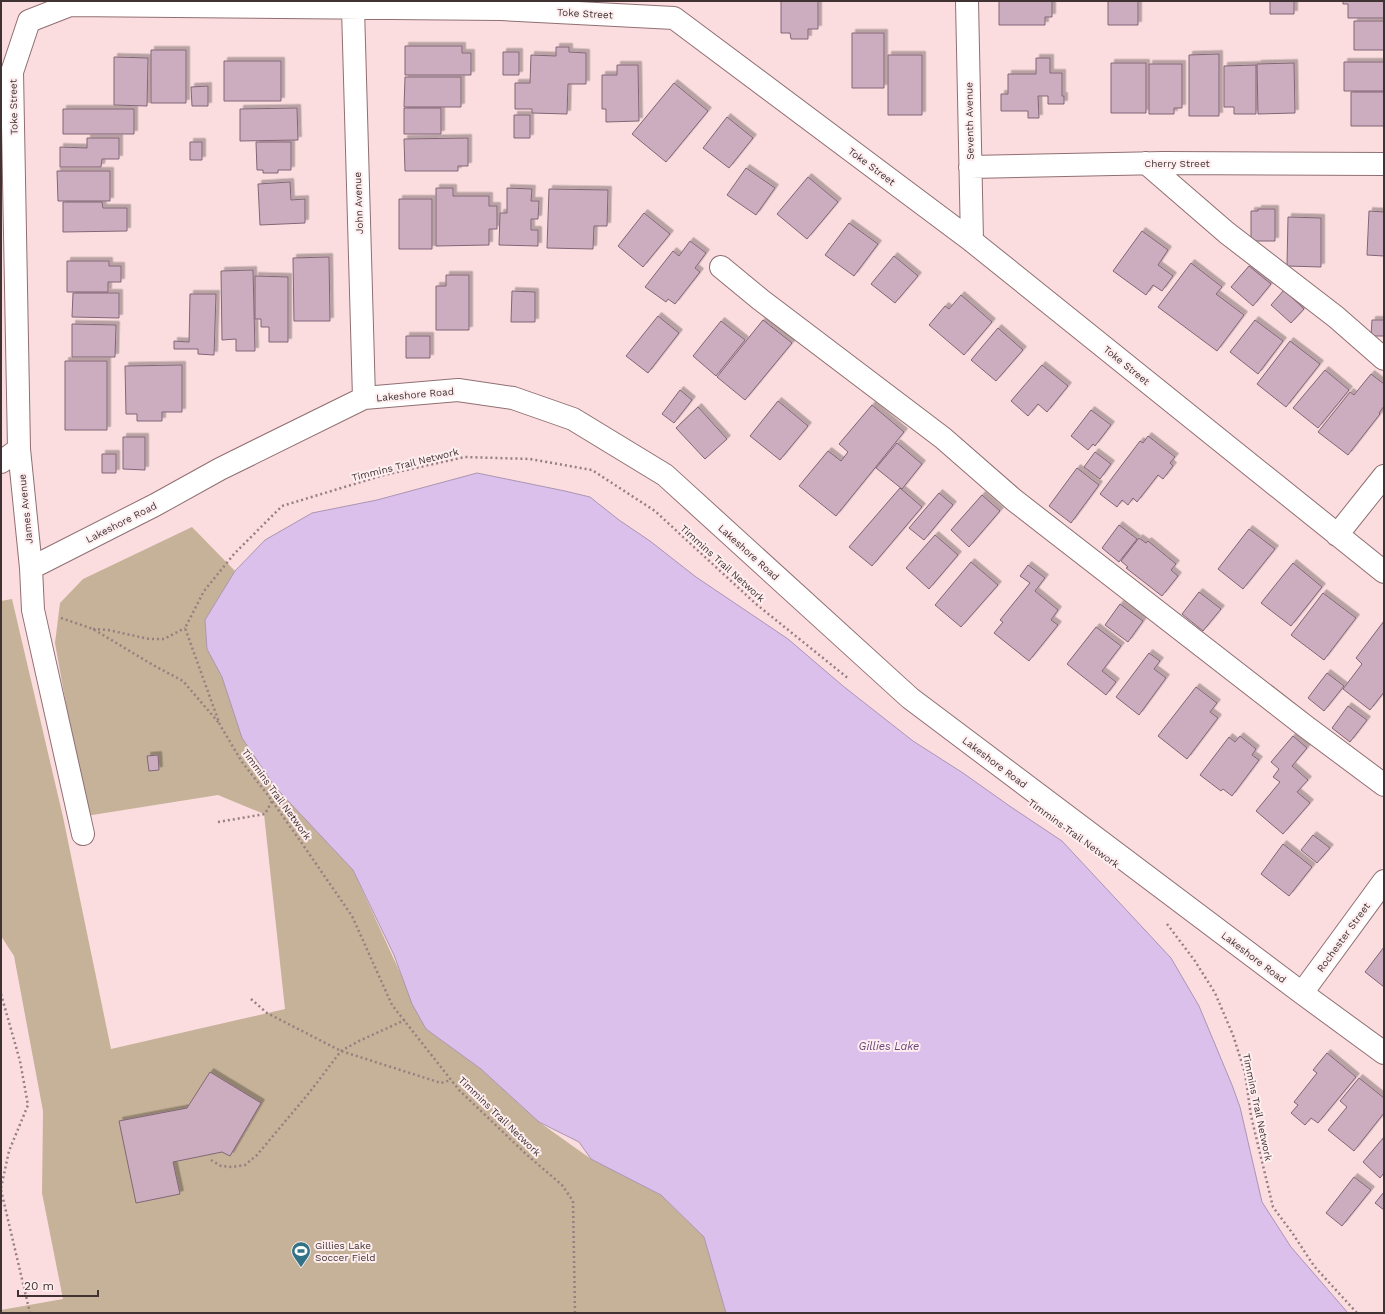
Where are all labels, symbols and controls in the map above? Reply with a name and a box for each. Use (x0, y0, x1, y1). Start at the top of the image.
street label: Toke Street (557, 7, 614, 20)
street label: Toke Street (8, 78, 19, 135)
street label: Seventh Avenue (963, 82, 976, 160)
street label: Toke Street (846, 145, 898, 188)
street label: Cherry Street (1144, 158, 1211, 169)
street label: John Avenue (352, 171, 365, 234)
street label: Toke Street (1102, 344, 1152, 388)
street label: Lakeshore Road (376, 386, 454, 403)
street label: Timmins Trail Network (351, 446, 460, 483)
street label: James Avenue (16, 473, 35, 544)
street label: Lakeshore Road (84, 500, 158, 545)
street label: Lakeshore Road (716, 522, 781, 583)
street label: Timmins Trail Network (678, 523, 767, 604)
street label: Lakeshore Road (960, 735, 1029, 790)
street label: Timmins Trail Network (240, 747, 313, 842)
street label: Timmins Trail Network (1026, 797, 1122, 870)
street label: Rochester Street (1315, 900, 1373, 974)
street label: Lakeshore Road (1219, 930, 1288, 985)
water label: Gillies Lake (859, 1040, 919, 1053)
street label: Timmins Trail Network (1241, 1052, 1274, 1162)
street label: Timmins Trail Network (456, 1074, 543, 1159)
sports icon: Gillies Lake Soccer Field (290, 1240, 312, 1268)
place label: Gillies Lake Soccer Field (315, 1240, 376, 1263)
scale bar (18, 1272, 98, 1298)
text: 20 m (24, 1279, 54, 1293)

